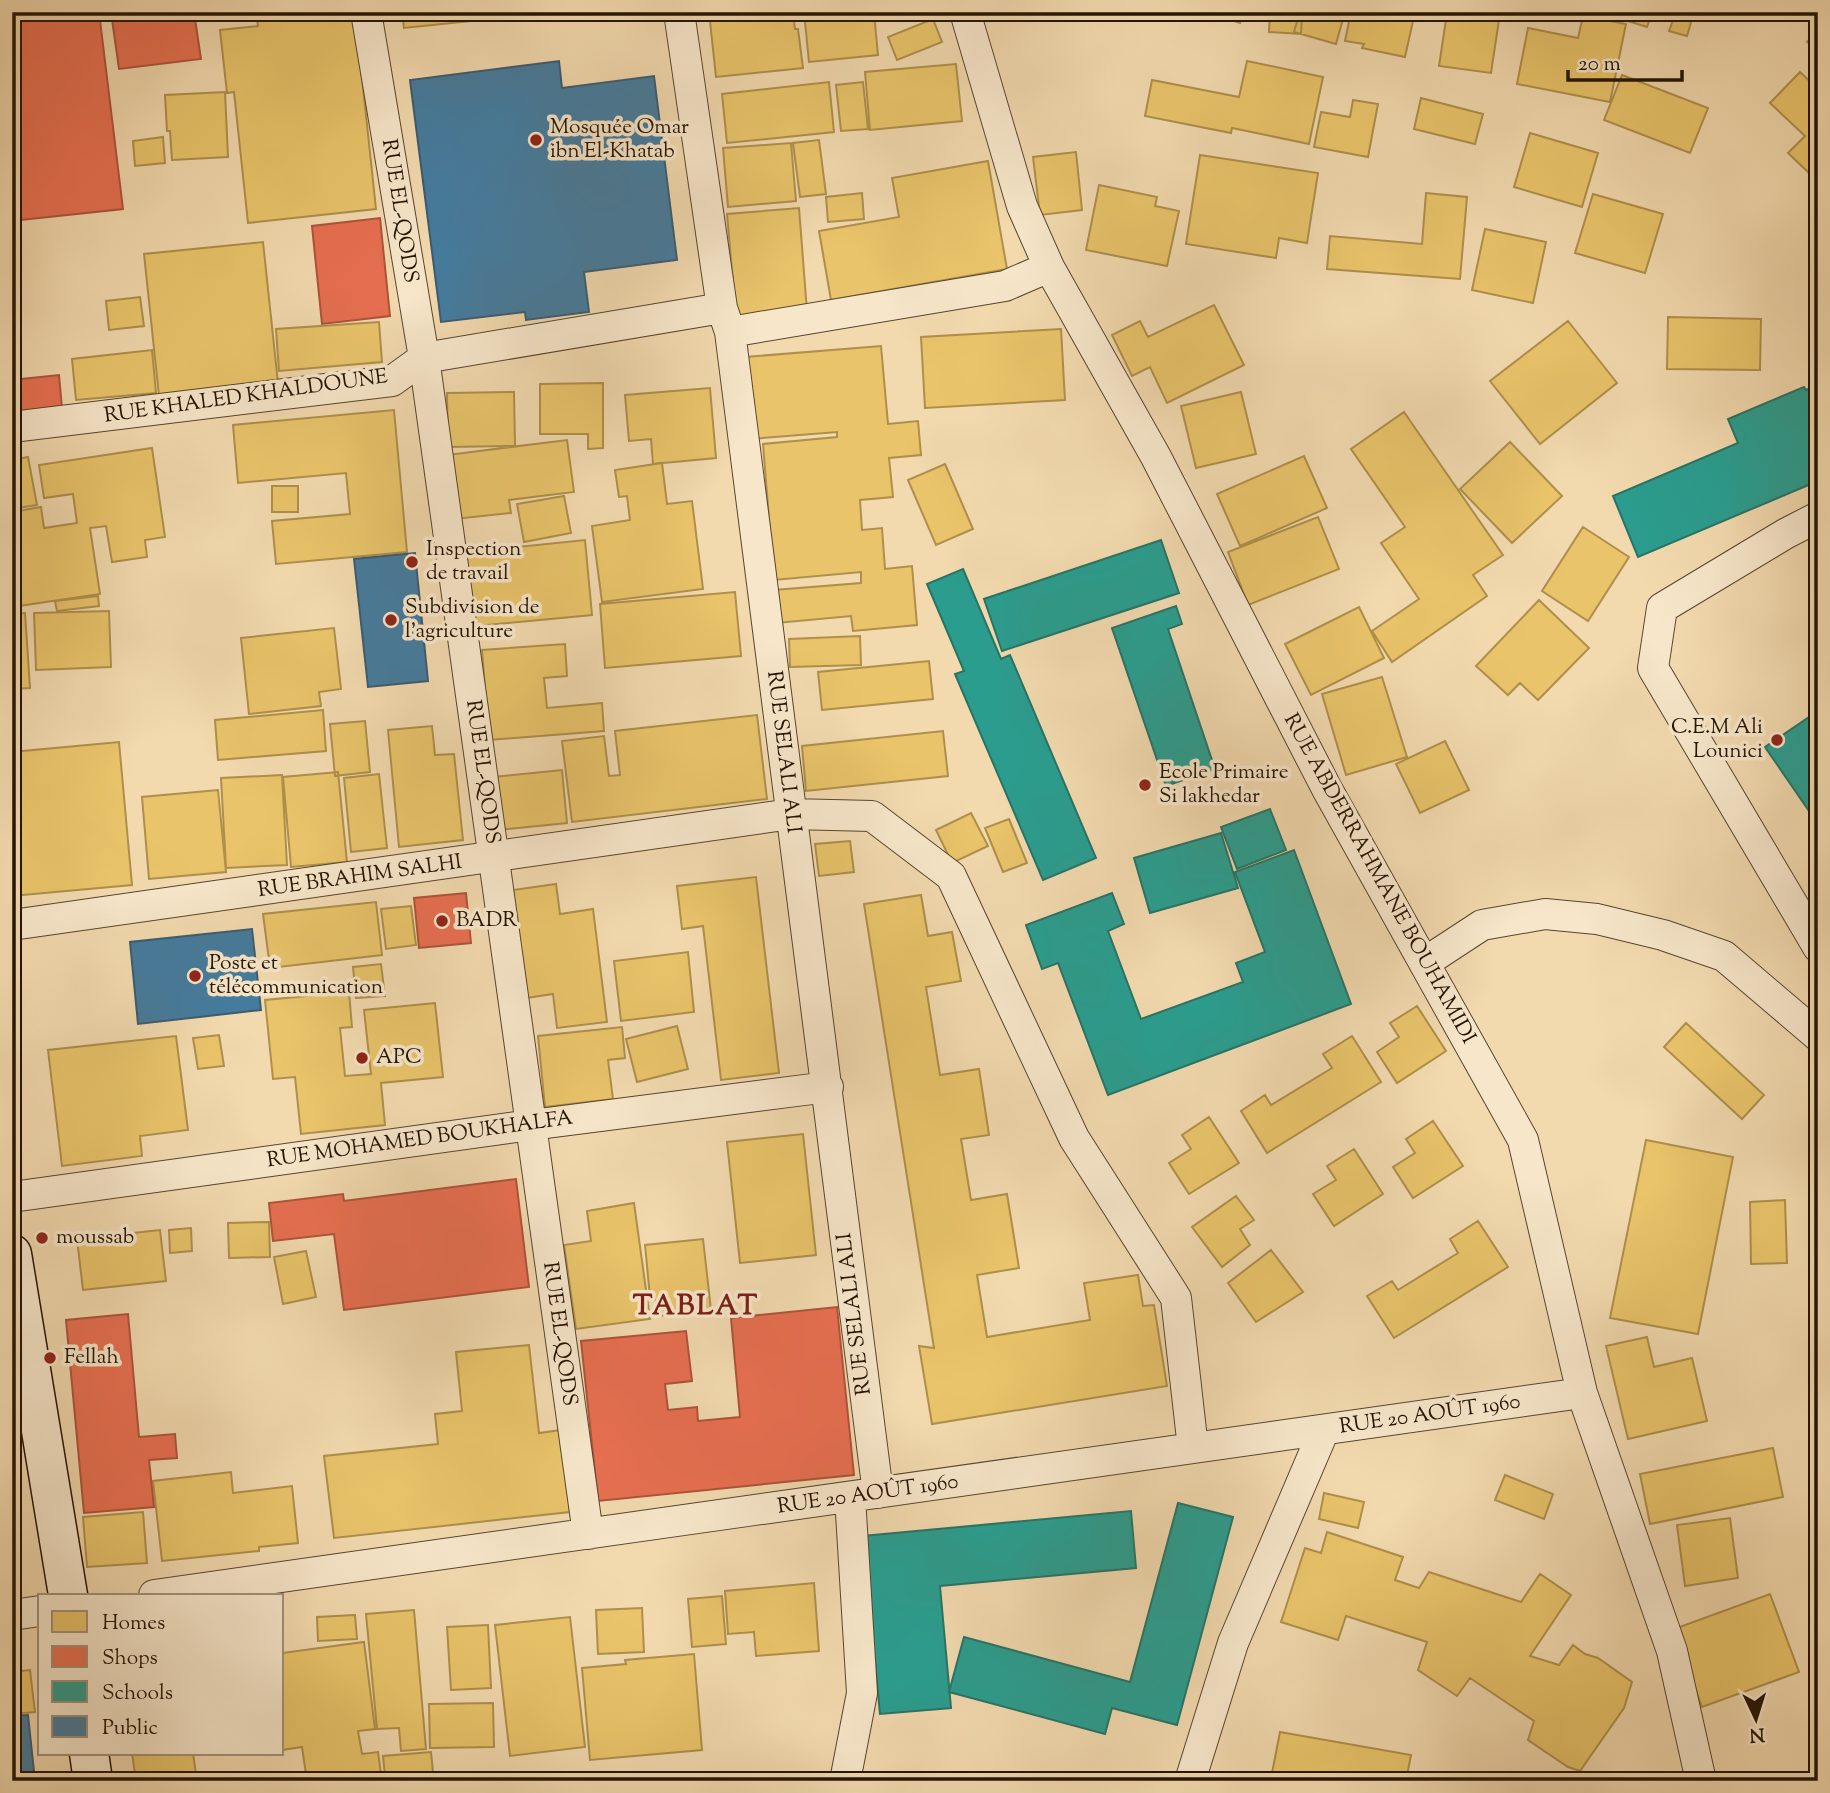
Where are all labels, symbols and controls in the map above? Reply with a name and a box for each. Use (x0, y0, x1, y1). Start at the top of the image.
scale bar (1568, 38, 1681, 82)
text: 20 m (1578, 50, 1621, 80)
place label: Mosquée Omar ibn El-Khatab (550, 113, 689, 167)
marker: Mosquée Omar ibn El-Khatab (528, 132, 544, 148)
street label: RUE EL-QODS (373, 137, 425, 285)
street label: RUE KHALED KHALDOUNE (102, 362, 390, 432)
place label: Inspection de travail (426, 535, 521, 589)
marker: Inspection de travail (404, 554, 420, 570)
place label: Subdivision de l'agriculture (405, 593, 539, 647)
marker: Subdivision de l'agriculture (383, 612, 399, 628)
street label: RUE SELALI ALI (758, 669, 808, 835)
street label: RUE EL-QODS (457, 698, 507, 846)
street label: RUE ABDERRAHMANE BOUHAMIDI (1275, 708, 1483, 1050)
place label: C.E.M Ali Lounici (1671, 713, 1763, 767)
marker: C.E.M Ali Lounici (1769, 732, 1785, 748)
place label: Ecole Primaire Si lakhedar (1159, 758, 1288, 812)
marker: Ecole Primaire Si lakhedar (1137, 777, 1153, 793)
street label: RUE BRAHIM SALHI (256, 848, 464, 906)
place label: BADR (456, 906, 517, 936)
marker: BADR (434, 913, 450, 929)
place label: Poste et télécommunication (209, 949, 383, 1003)
marker: Poste et télécommunication (187, 968, 203, 984)
place label: APC (376, 1043, 422, 1073)
marker: APC (354, 1050, 370, 1066)
street label: RUE MOHAMED BOUKHALFA (265, 1104, 575, 1176)
place label: moussab (56, 1223, 134, 1253)
marker: moussab (34, 1230, 50, 1246)
street label: RUE SELALI ALI (830, 1231, 880, 1397)
street label: RUE EL-QODS (534, 1260, 584, 1408)
district label: TABLAT (633, 1287, 759, 1327)
place label: Fellah (64, 1343, 119, 1373)
marker: Fellah (42, 1350, 58, 1366)
street label: RUE 20 AOÛT 1960 (1338, 1387, 1522, 1443)
street label: RUE 20 AOÛT 1960 (776, 1467, 960, 1523)
legend (38, 1594, 284, 1755)
text: Homes (102, 1609, 165, 1639)
text: Shops (102, 1644, 158, 1674)
text: Schools (102, 1679, 173, 1709)
north arrow (1722, 1685, 1792, 1755)
text: Public (102, 1714, 158, 1744)
text: N (1749, 1719, 1766, 1747)

